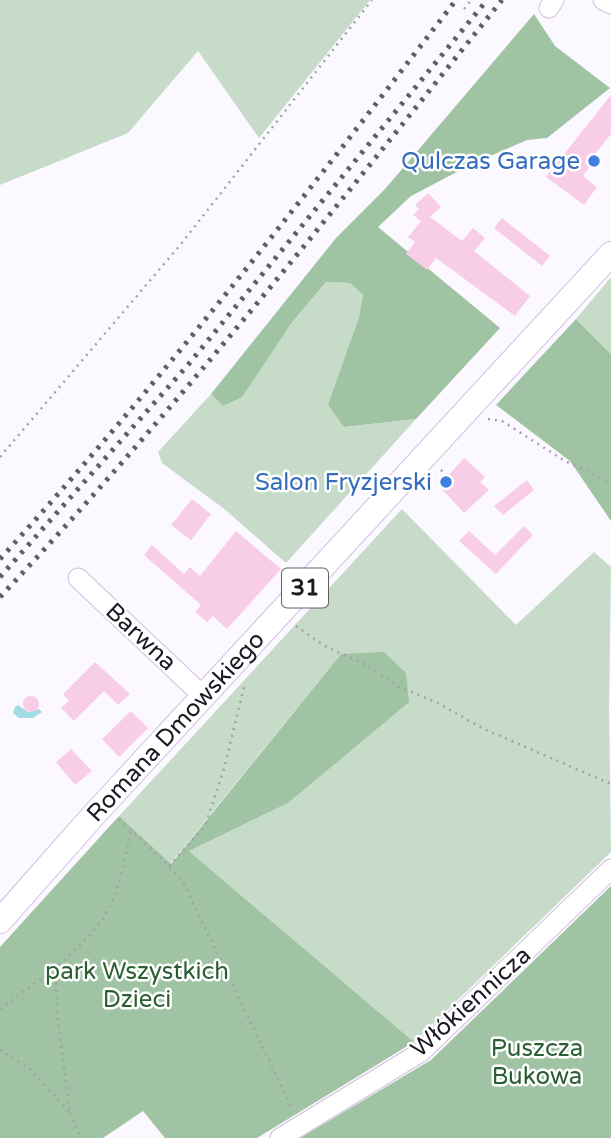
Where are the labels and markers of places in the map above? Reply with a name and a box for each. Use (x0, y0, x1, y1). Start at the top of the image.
place label: Qulczas Garage (401, 147, 580, 176)
marker: Qulczas Garage (586, 153, 602, 169)
place label: Salon Fryzjerski (255, 468, 432, 497)
marker: Salon Fryzjerski (438, 474, 454, 490)

